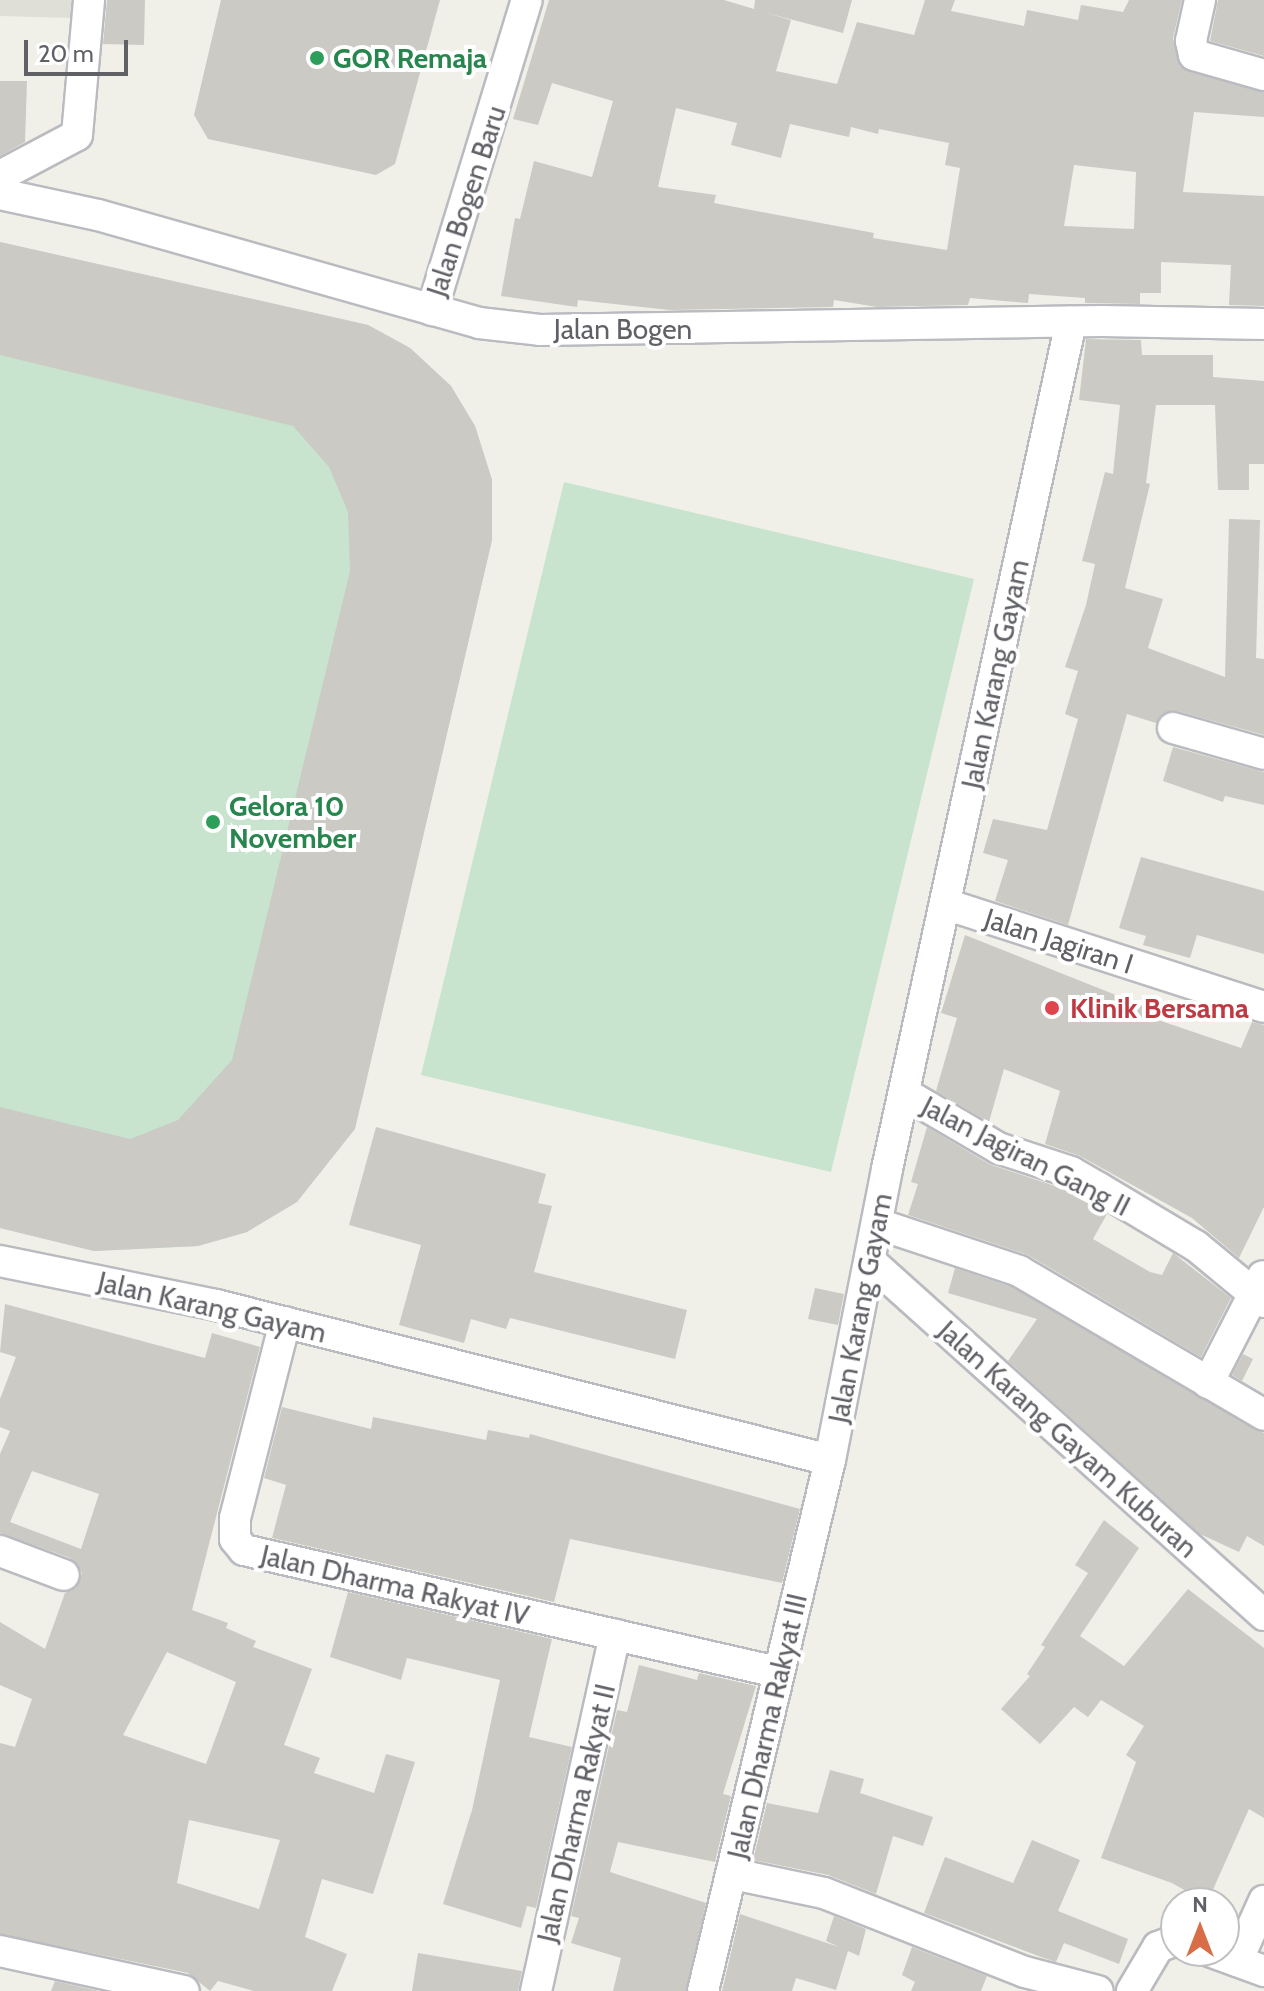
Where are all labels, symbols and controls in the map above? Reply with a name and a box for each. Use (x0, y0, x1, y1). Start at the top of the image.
scale bar (28, 24, 132, 74)
text: 20 m (38, 39, 94, 68)
place label: GOR Remaja (333, 41, 487, 75)
marker: GOR Remaja (308, 49, 326, 67)
street label: Jalan Bogen Baru (419, 101, 513, 301)
street label: Jalan Bogen (554, 312, 692, 346)
street label: Jalan Karang Gayam (954, 556, 1036, 792)
place label: Gelora 10 November (229, 789, 356, 855)
marker: Gelora 10 November (204, 813, 222, 831)
street label: Jalan Jagiran I (980, 901, 1138, 981)
place label: Klinik Bersama (1070, 991, 1249, 1025)
marker: Klinik Bersama (1041, 997, 1063, 1019)
street label: Jalan Jagiran Gang II (916, 1089, 1136, 1223)
street label: Jalan Karang Gayam (821, 1190, 899, 1426)
street label: Jalan Karang Gayam (95, 1264, 329, 1350)
street label: Jalan Karang Gayam Kuburan (931, 1314, 1205, 1564)
street label: Jalan Dharma Rakyat IV (258, 1538, 532, 1632)
street label: Jalan Dharma Rakyat III (720, 1590, 814, 1862)
street label: Jalan Dharma Rakyat II (530, 1681, 622, 1945)
north arrow (1160, 1887, 1240, 1967)
text: N (1192, 1891, 1208, 1918)

